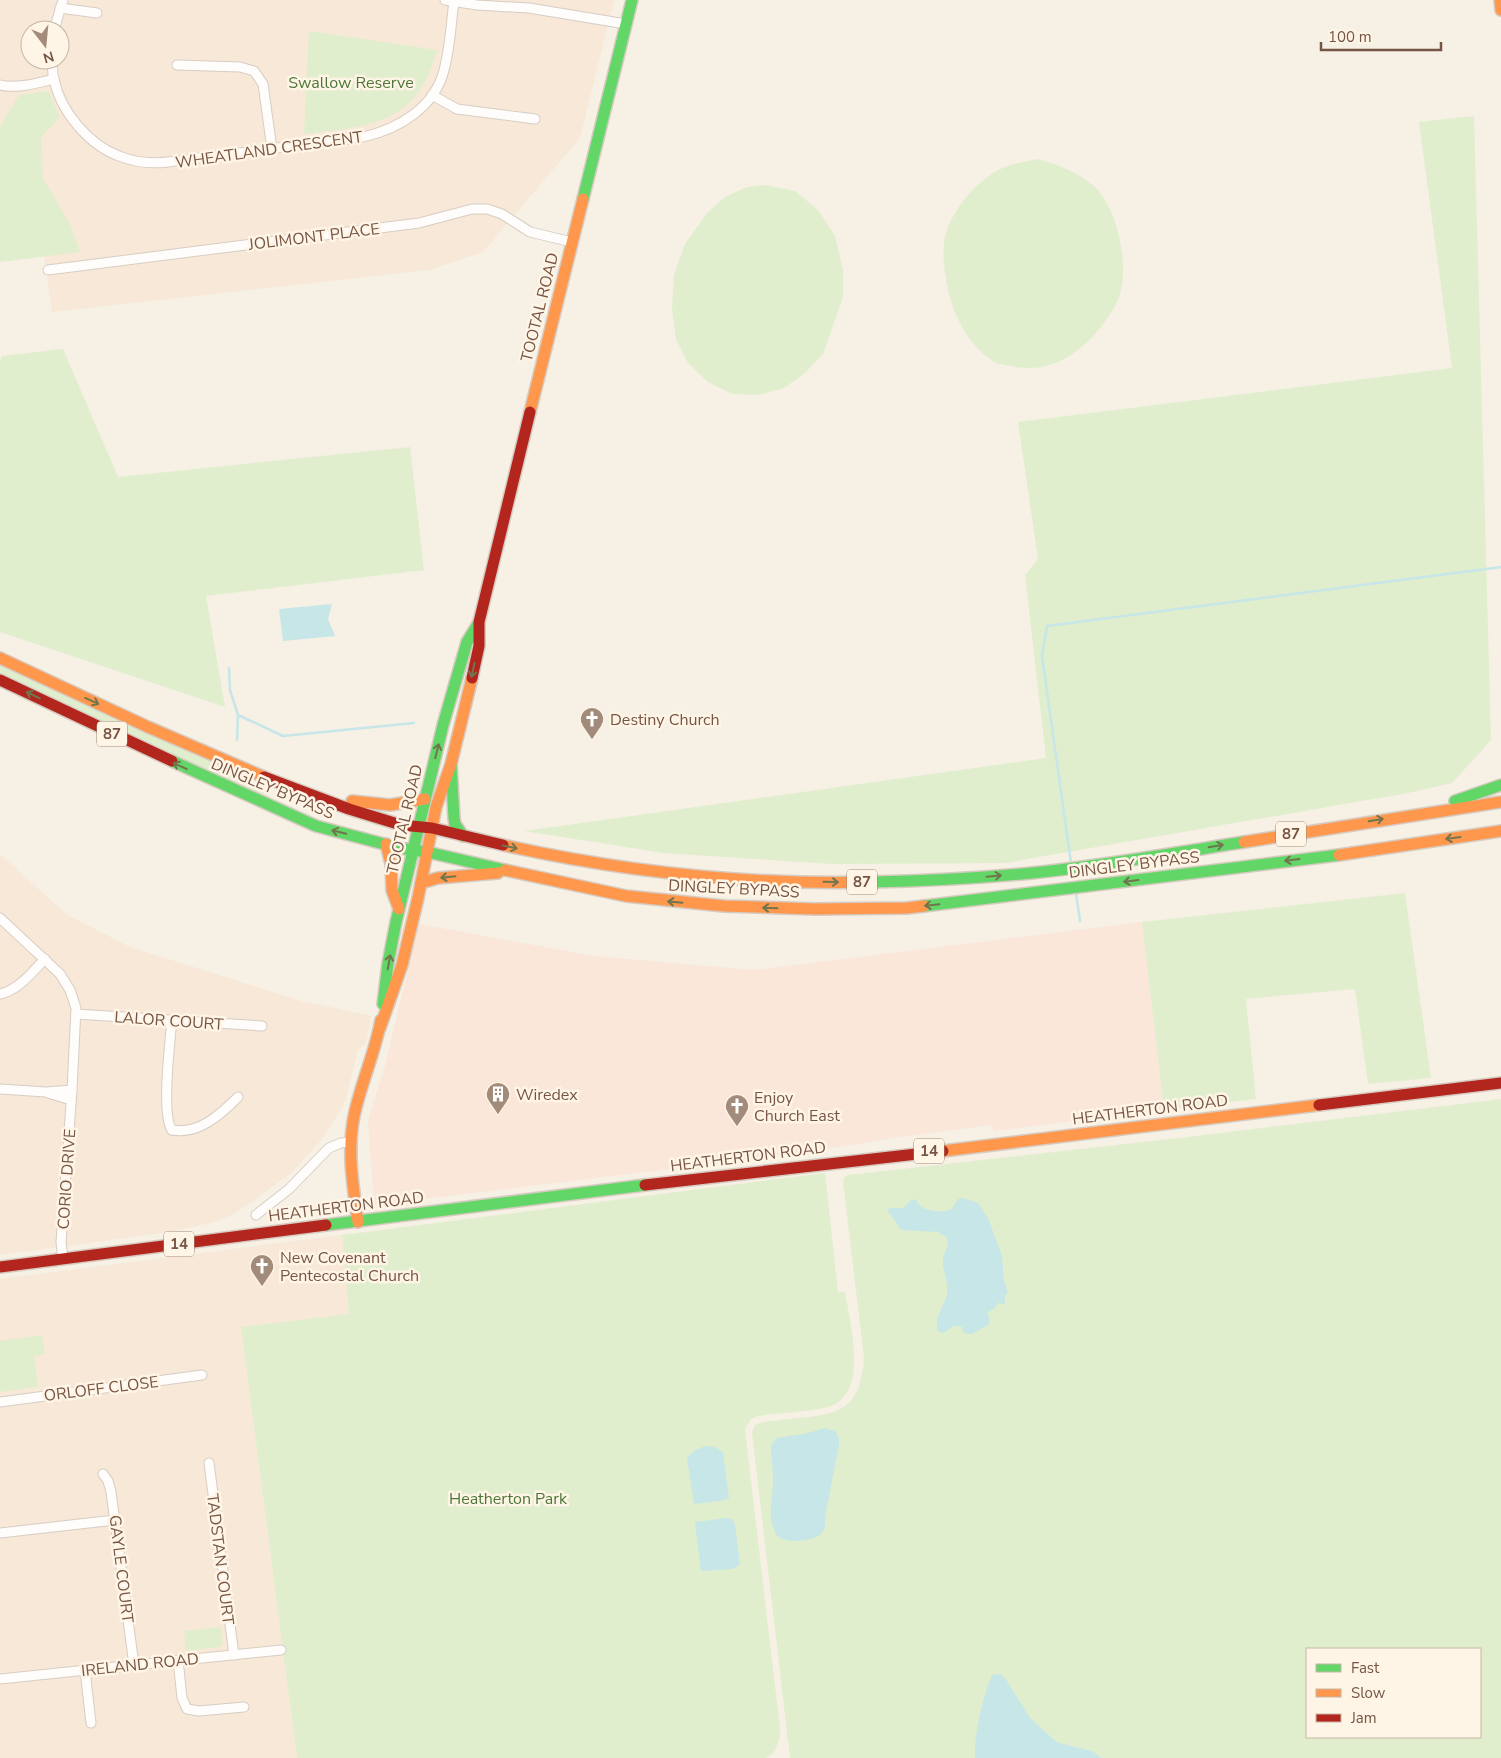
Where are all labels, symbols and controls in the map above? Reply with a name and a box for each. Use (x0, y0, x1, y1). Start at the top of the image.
north arrow (20, 20, 70, 70)
scale bar (1321, 20, 1441, 52)
text: 100 m (1328, 27, 1372, 47)
text: N (41, 46, 56, 68)
park label: Swallow Reserve (288, 72, 414, 94)
street label: WHEATLAND CRESCENT (174, 126, 365, 174)
street label: JOLIMONT PLACE (246, 218, 381, 256)
street label: TOOTAL ROAD (516, 250, 564, 364)
one-way arrow (468, 662, 478, 678)
one-way arrow (26, 690, 41, 700)
one-way arrow (84, 697, 99, 706)
church icon: Destiny Church (579, 706, 605, 740)
place label: Destiny Church (610, 709, 720, 731)
road number: 87 (97, 722, 127, 746)
one-way arrow (432, 744, 442, 760)
street label: DINGLEY BYPASS (208, 753, 338, 825)
one-way arrow (173, 760, 188, 770)
street label: TOOTAL ROAD (382, 762, 428, 876)
one-way arrow (1368, 814, 1384, 824)
road number: 87 (1276, 822, 1306, 846)
one-way arrow (331, 827, 347, 836)
one-way arrow (1445, 833, 1461, 843)
one-way arrow (1208, 841, 1224, 851)
one-way arrow (502, 843, 518, 852)
street label: DINGLEY BYPASS (1067, 846, 1201, 884)
one-way arrow (1284, 856, 1300, 866)
road number: 87 (847, 870, 877, 894)
one-way arrow (985, 872, 1001, 881)
one-way arrow (440, 873, 456, 882)
street label: DINGLEY BYPASS (668, 875, 800, 903)
one-way arrow (1123, 876, 1139, 886)
one-way arrow (822, 877, 839, 887)
one-way arrow (668, 897, 684, 906)
one-way arrow (925, 900, 941, 910)
one-way arrow (762, 903, 778, 912)
one-way arrow (384, 954, 394, 970)
street label: LALOR COURT (113, 1006, 225, 1036)
building icon: Wiredex (485, 1081, 511, 1115)
place label: Wiredex (516, 1084, 578, 1106)
place label: Enjoy Church East (754, 1087, 840, 1127)
street label: HEATHERTON ROAD (1071, 1090, 1229, 1130)
church icon: Enjoy Church East (724, 1093, 750, 1127)
street label: CORIO DRIVE (53, 1128, 81, 1230)
street label: HEATHERTON ROAD (669, 1137, 827, 1177)
road number: 14 (914, 1138, 944, 1164)
street label: HEATHERTON ROAD (267, 1187, 425, 1227)
road number: 14 (164, 1232, 194, 1256)
place label: New Covenant Pentecostal Church (280, 1247, 419, 1287)
church icon: New Covenant Pentecostal Church (249, 1253, 275, 1287)
street label: ORLOFF CLOSE (43, 1371, 160, 1407)
park label: Heatherton Park (449, 1488, 568, 1510)
street label: TADSTAN COURT (201, 1492, 239, 1626)
street label: GAYLE COURT (103, 1514, 139, 1625)
street label: IRELAND ROAD (80, 1648, 200, 1682)
legend (1306, 1648, 1481, 1738)
text: Fast (1351, 1658, 1380, 1678)
text: Slow (1351, 1683, 1386, 1703)
text: Jam (1350, 1708, 1377, 1728)

